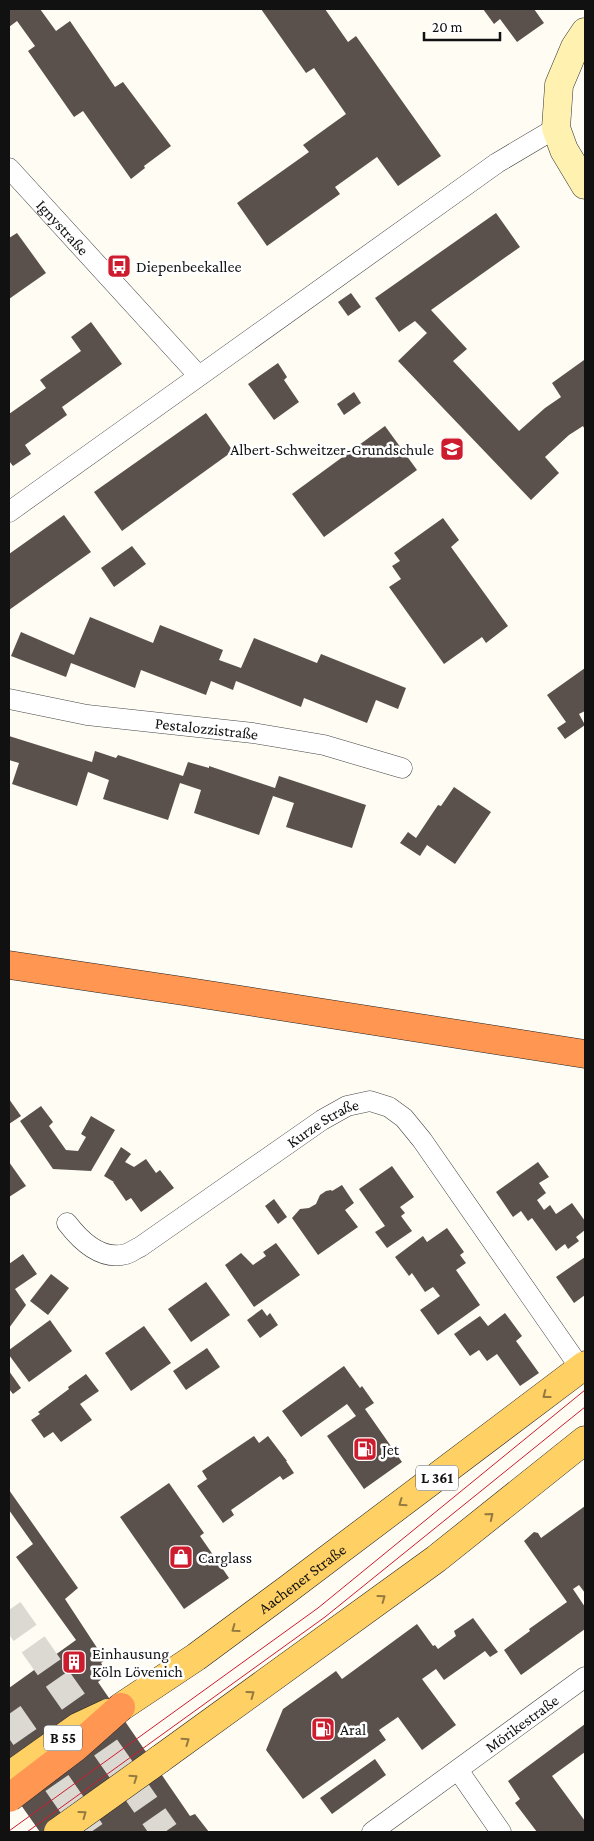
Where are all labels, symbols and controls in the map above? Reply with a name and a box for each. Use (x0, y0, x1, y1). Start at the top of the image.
scale bar (424, 10, 500, 42)
text: 20 m (432, 19, 463, 35)
street label: Ignystraße (34, 196, 92, 258)
bus stop icon: Diepenbeekallee (106, 253, 132, 279)
place label: Diepenbeekallee (136, 258, 242, 276)
school or university icon: Albert-Schweitzer-Grundschule (439, 436, 465, 462)
place label: Albert-Schweitzer-Grundschule (230, 441, 434, 458)
street label: Pestalozzistraße (154, 714, 260, 742)
street label: Kurze Straße (283, 1095, 360, 1150)
one-way arrow (542, 1389, 552, 1398)
fuel station icon: Jet (352, 1436, 378, 1462)
place label: Jet (380, 1441, 400, 1459)
road number: L 361 (416, 1466, 458, 1490)
one-way arrow (399, 1497, 408, 1506)
one-way arrow (484, 1513, 493, 1521)
street label: Aachener Straße (255, 1540, 349, 1617)
shop icon: Carglass (168, 1544, 194, 1570)
place label: Carglass (198, 1549, 252, 1567)
one-way arrow (377, 1595, 386, 1604)
one-way arrow (232, 1623, 241, 1631)
place label: Einhausung Köln Lövenich (92, 1645, 183, 1680)
building icon: Einhausung Köln Lövenich (61, 1649, 87, 1675)
one-way arrow (245, 1691, 255, 1700)
street label: Mörikestraße (482, 1691, 561, 1755)
fuel station icon: Aral (310, 1716, 336, 1742)
place label: Aral (340, 1721, 366, 1738)
road number: B 55 (44, 1726, 82, 1750)
one-way arrow (180, 1738, 190, 1747)
one-way arrow (128, 1775, 137, 1783)
one-way arrow (77, 1811, 87, 1820)

